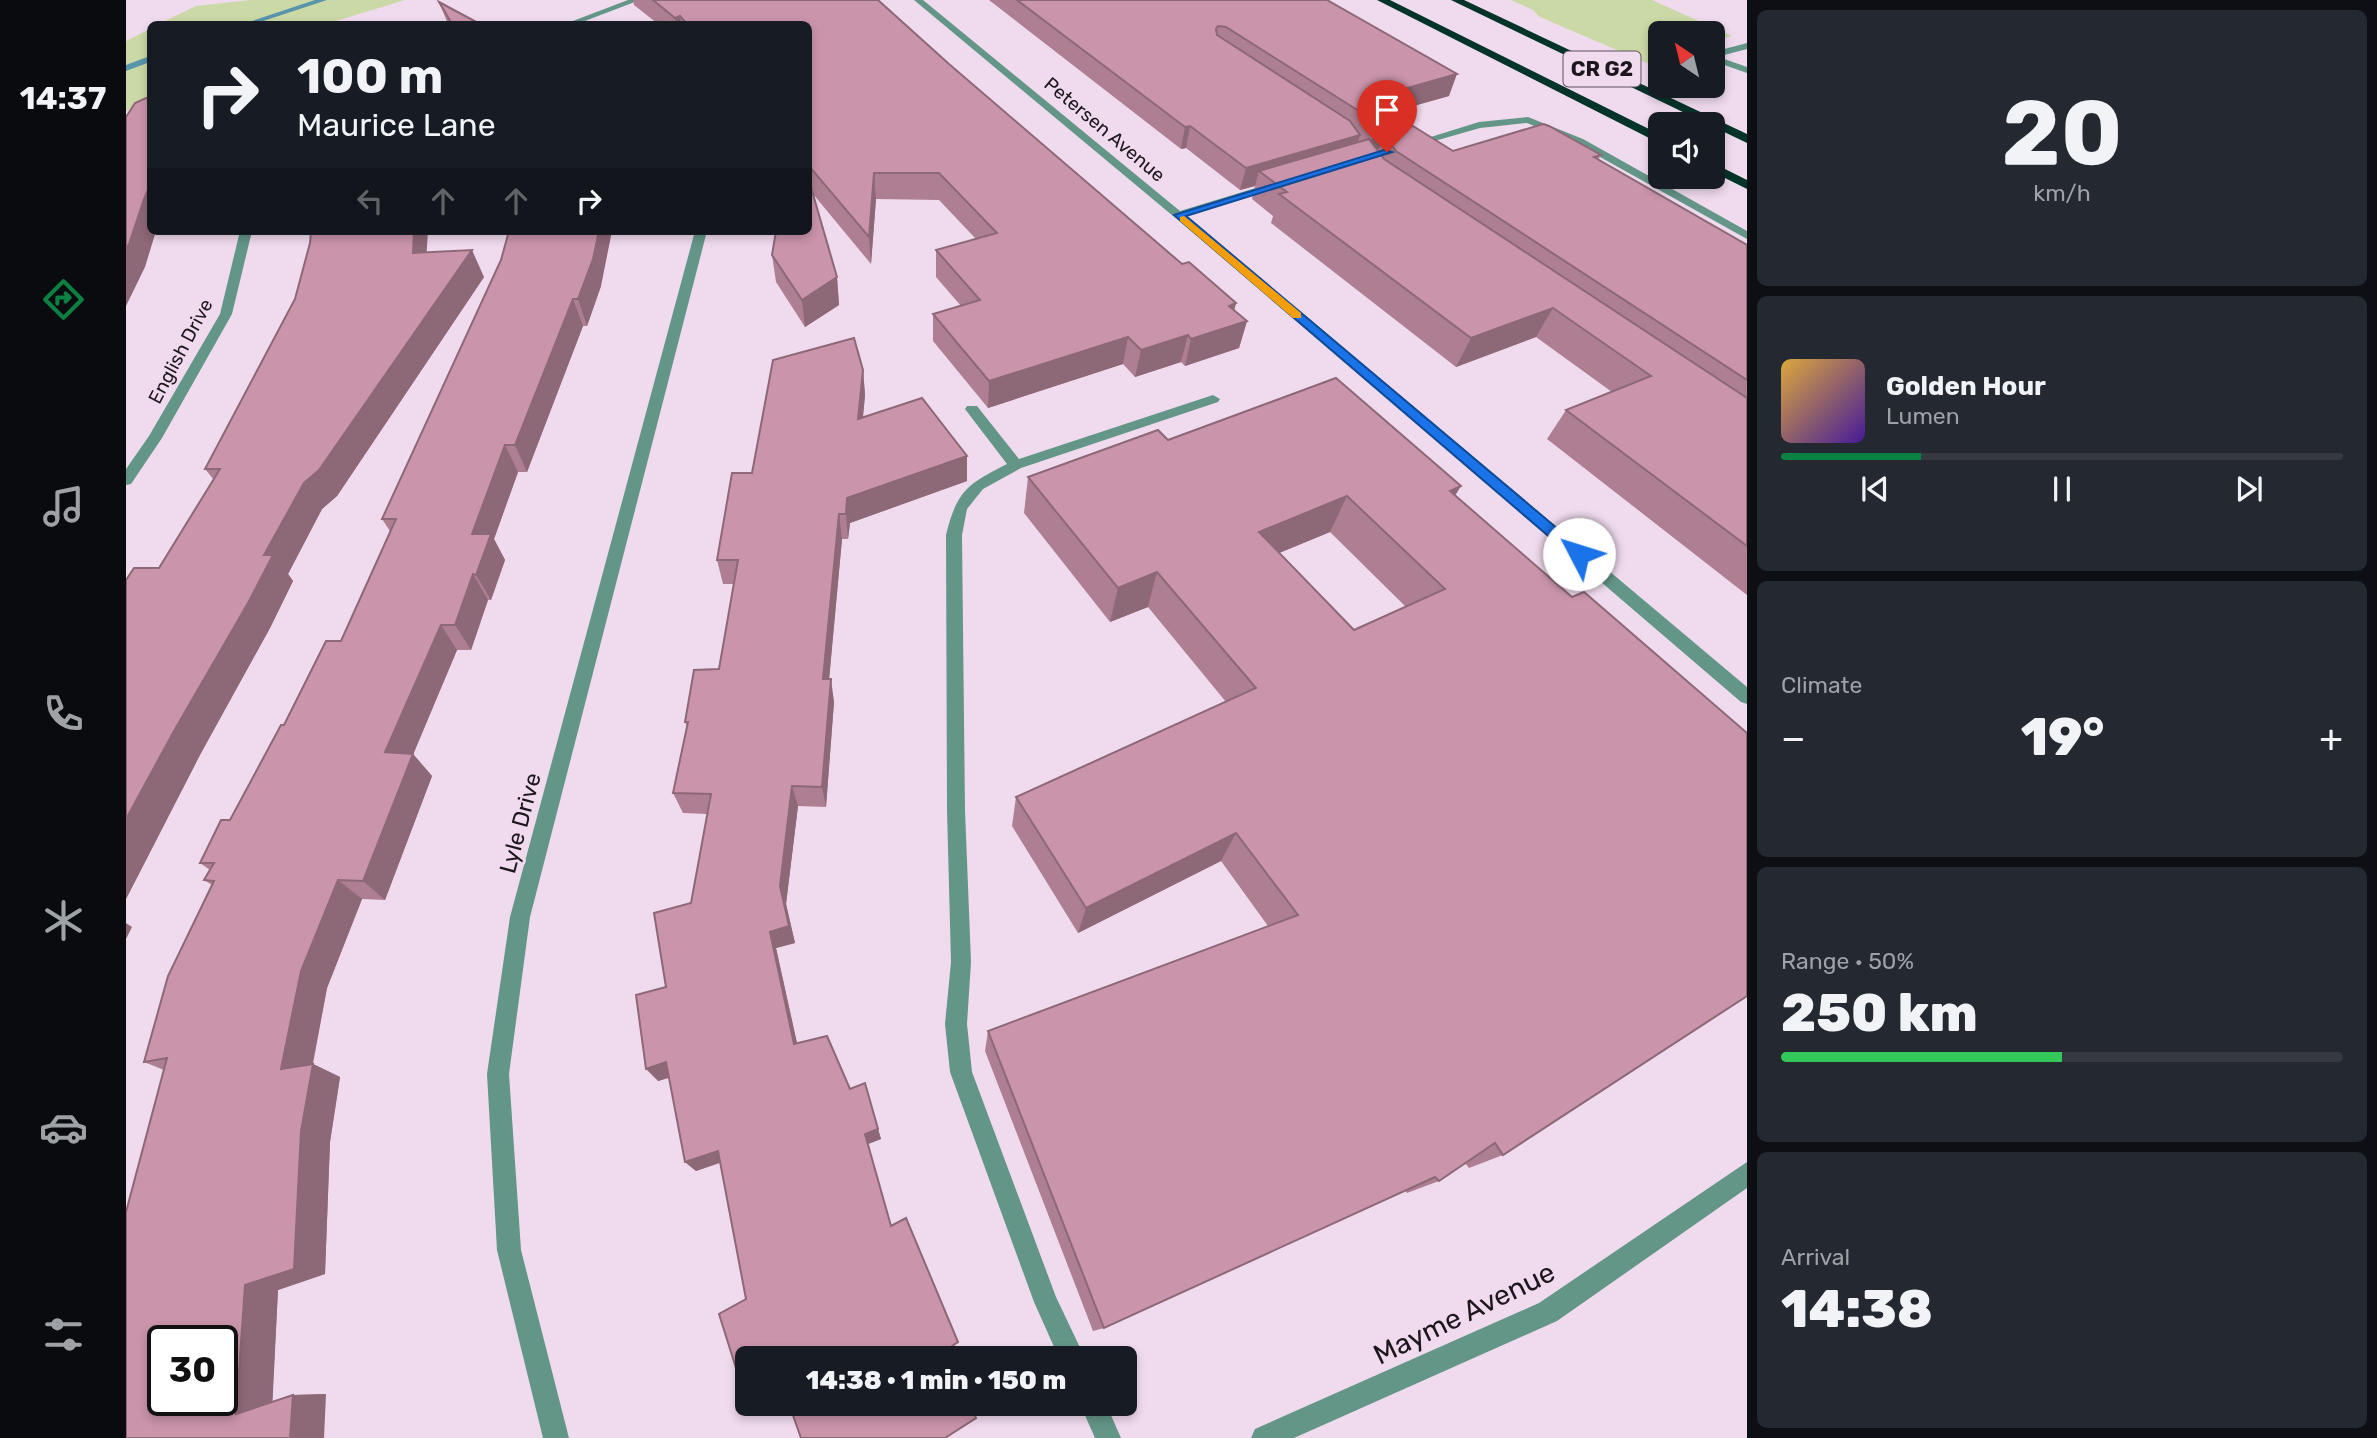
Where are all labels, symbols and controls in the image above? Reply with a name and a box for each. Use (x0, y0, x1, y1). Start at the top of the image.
north arrow (1648, 21, 1726, 98)
map controls (1648, 21, 1725, 189)
text: 100 m (297, 47, 443, 105)
icon: right (182, 49, 273, 140)
road number: CR G2 (1564, 52, 1640, 86)
street label: Petersen Avenue (1040, 72, 1170, 187)
text: 14:37 (20, 79, 106, 117)
text: 20 (2001, 79, 2123, 187)
pin (1357, 80, 1417, 152)
icon: arrive (1368, 91, 1406, 129)
text: Maurice Lane (297, 106, 496, 144)
button: sound (1648, 112, 1725, 189)
text: km/h (2033, 179, 2091, 207)
icon: left (351, 182, 389, 220)
icon: ahead (424, 182, 462, 220)
icon: ahead (497, 182, 535, 220)
icon: right (570, 182, 608, 220)
icon: directions (39, 275, 88, 324)
street label: English Drive (143, 295, 218, 408)
text: Golden Hour (1886, 371, 2046, 402)
text: Lumen (1886, 402, 1960, 430)
icon: previous (1856, 470, 1894, 508)
icon: pause (2043, 470, 2081, 508)
icon: next (2230, 470, 2268, 508)
icon: music (39, 482, 88, 531)
position arrow (1542, 517, 1616, 591)
text: Climate (1781, 671, 1862, 699)
icon: phone (39, 689, 88, 738)
text: 19° (2021, 706, 2104, 768)
text: − (1781, 715, 1806, 761)
text: + (2319, 715, 2343, 761)
street label: Lyle Drive (493, 770, 547, 876)
icon: climate (39, 896, 88, 945)
text: Range · 50% (1781, 947, 1914, 975)
text: 250 km (1781, 982, 1978, 1044)
icon: car (39, 1103, 88, 1152)
text: Arrival (1781, 1243, 1850, 1271)
street label: Mayme Avenue (1368, 1255, 1560, 1372)
text: 14:38 (1781, 1278, 1933, 1340)
icon: filters (39, 1310, 88, 1359)
speed limit sign: 30 (147, 1325, 238, 1416)
text: 14:38 · 1 min · 150 m (806, 1365, 1066, 1396)

